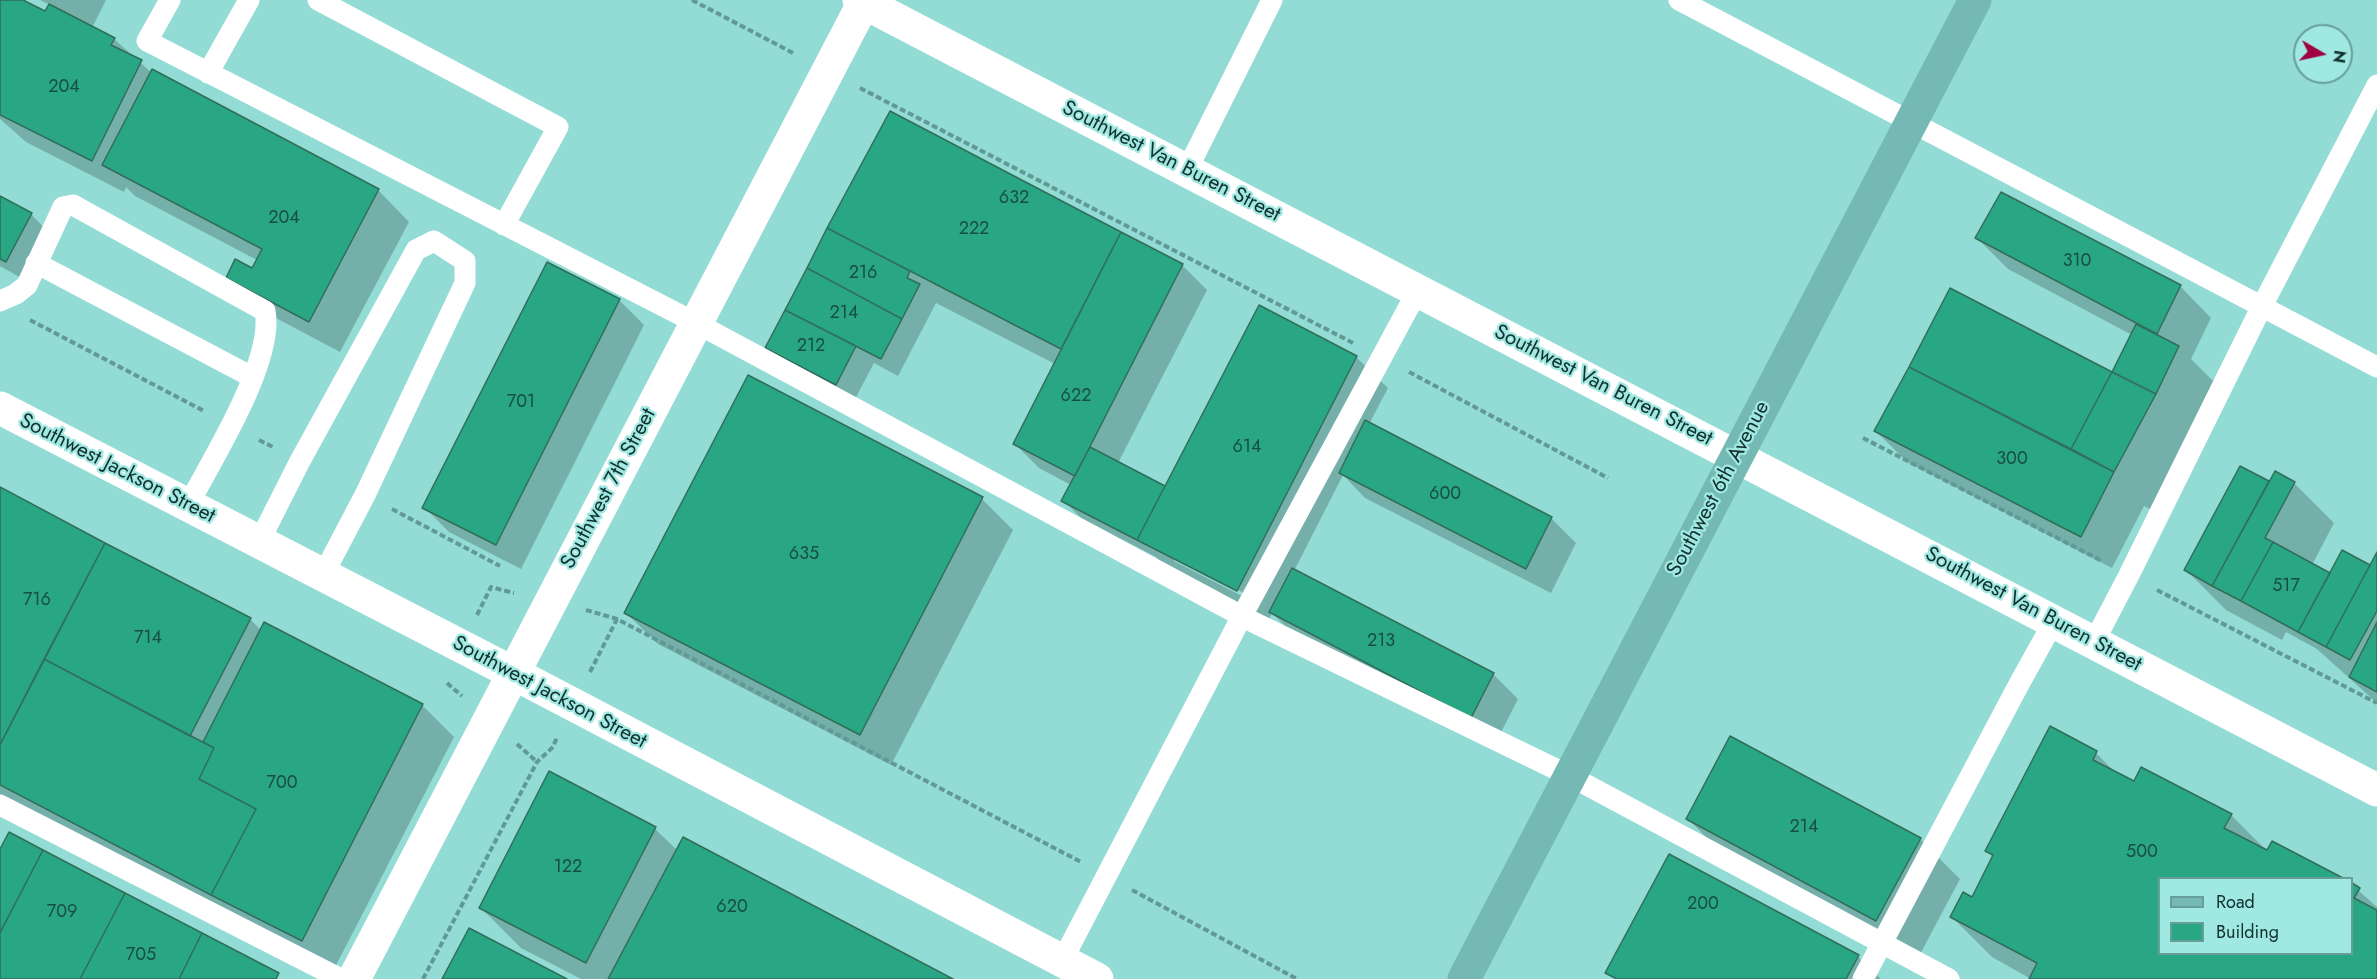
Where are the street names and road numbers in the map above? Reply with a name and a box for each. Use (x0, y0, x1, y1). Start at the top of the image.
street label: Southwest Van Buren Street (1058, 96, 1284, 228)
street label: Southwest Van Buren Street (1490, 320, 1716, 452)
street label: Southwest 6th Avenue (1662, 397, 1776, 581)
street label: Southwest 7th Street (556, 404, 662, 574)
street label: Southwest Jackson Street (15, 409, 219, 529)
street label: Southwest Van Buren Street (1920, 542, 2146, 678)
street label: Southwest Jackson Street (448, 631, 650, 755)

